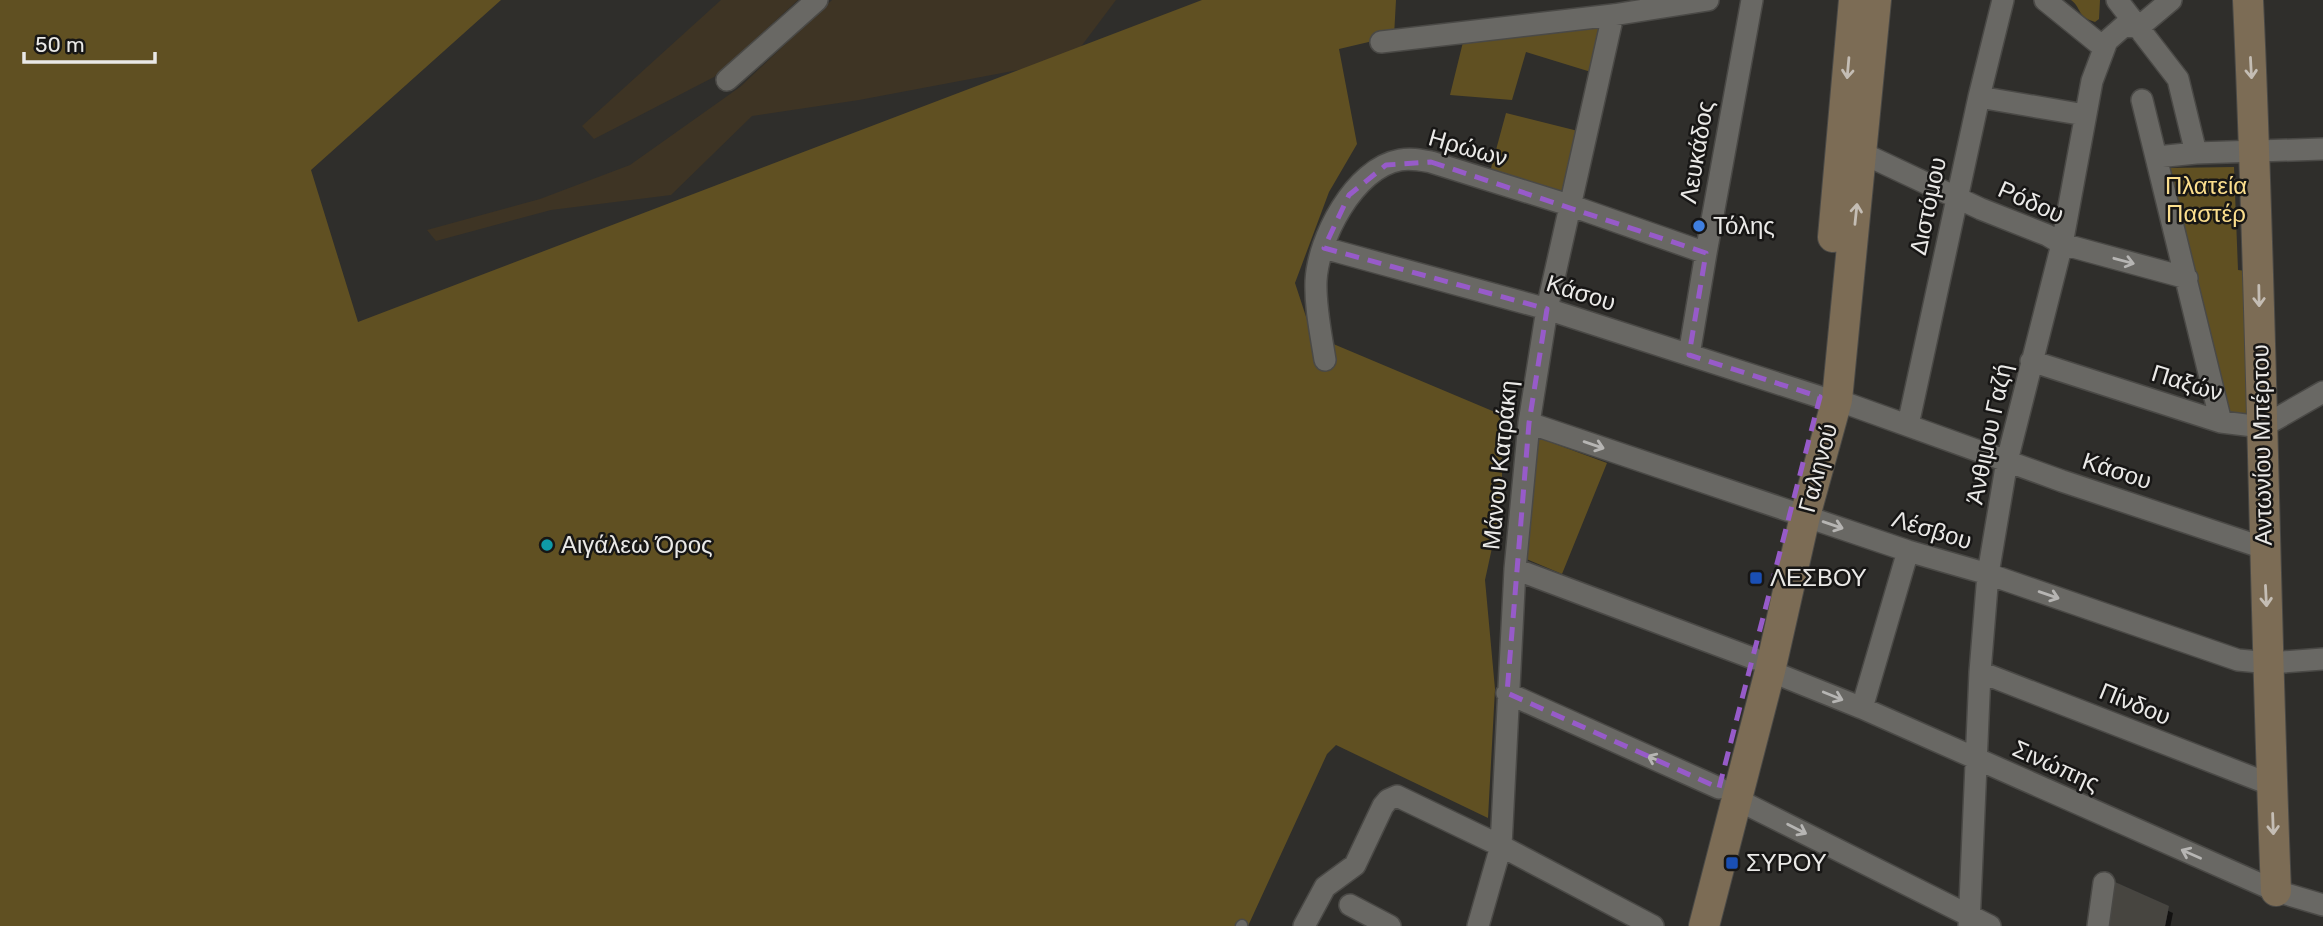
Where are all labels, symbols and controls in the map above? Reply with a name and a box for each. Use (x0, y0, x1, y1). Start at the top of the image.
scale bar (24, 21, 156, 65)
text: 50 m (35, 32, 85, 57)
one-way arrow (1841, 56, 1854, 79)
one-way arrow (2245, 56, 2258, 79)
street label: Λευκάδος (1674, 98, 1720, 206)
street label: Ηρώων (1425, 123, 1511, 173)
street label: Διστόμου (1904, 155, 1952, 257)
park label: Πλατεία Παστέρ (2165, 172, 2247, 228)
street label: Ρόδου (1994, 175, 2068, 229)
one-way arrow (1849, 203, 1862, 226)
place label: Τόλης (1713, 212, 1775, 240)
marker: Τόλης (1691, 218, 1707, 234)
one-way arrow (2113, 256, 2135, 269)
street label: Κάσου (1543, 269, 1619, 317)
one-way arrow (2252, 284, 2265, 307)
street label: Αντωνίου Μπέρτου (2246, 344, 2278, 546)
street label: Παξών (2148, 359, 2226, 407)
street label: Άνθιμου Γαζή (1960, 361, 2018, 507)
street label: Μάνου Κατράκη (1477, 379, 1523, 551)
street label: Γαληνού (1793, 420, 1843, 516)
one-way arrow (1583, 439, 1605, 452)
street label: Κάσου (2079, 447, 2155, 495)
street label: Λέσβου (1889, 505, 1975, 555)
one-way arrow (1821, 520, 1843, 532)
place label: Αιγάλεω Όρος (561, 531, 713, 559)
marker: Αιγάλεω Όρος (539, 537, 555, 553)
place label: ΛΕΣΒΟΥ (1770, 564, 1867, 592)
marker: ΛΕΣΒΟΥ (1748, 570, 1764, 586)
one-way arrow (2260, 585, 2273, 608)
one-way arrow (2038, 590, 2060, 602)
street label: Πίνδου (2095, 677, 2175, 731)
one-way arrow (1822, 691, 1843, 704)
street label: Σινώπης (2008, 734, 2104, 798)
one-way arrow (1647, 753, 1668, 766)
one-way arrow (2267, 812, 2280, 835)
one-way arrow (1786, 823, 1807, 837)
one-way arrow (2181, 847, 2202, 860)
place label: ΣΥΡΟΥ (1746, 849, 1827, 877)
marker: ΣΥΡΟΥ (1724, 855, 1740, 871)

